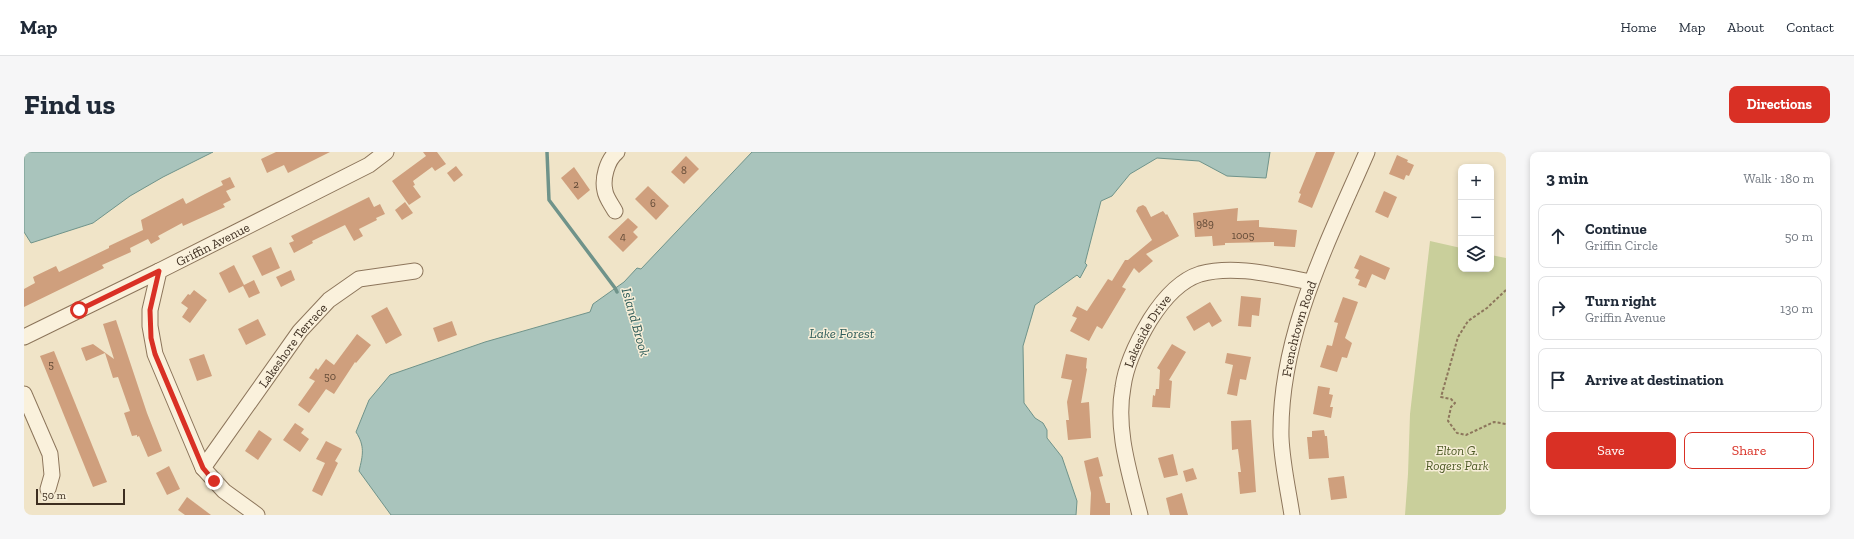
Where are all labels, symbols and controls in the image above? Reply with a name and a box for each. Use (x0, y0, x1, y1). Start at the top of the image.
text: Map (20, 16, 57, 39)
text: Home (1621, 19, 1657, 36)
text: Map (1679, 19, 1705, 36)
text: About (1727, 19, 1764, 36)
text: Contact (1786, 19, 1834, 36)
button: Directions (1729, 86, 1830, 123)
text: Find us (24, 88, 115, 121)
house number: 8 (681, 164, 687, 177)
map controls (1458, 164, 1494, 272)
button: + (1458, 164, 1494, 200)
text: 3 min (1546, 168, 1588, 188)
text: Walk · 180 m (1744, 171, 1814, 186)
house number: 2 (573, 178, 579, 191)
house number: 6 (650, 197, 656, 210)
button: − (1458, 200, 1494, 236)
house number: 989 (1196, 217, 1214, 230)
street label: Griffin Avenue (173, 220, 252, 269)
text: Continue (1585, 220, 1647, 238)
icon: ahead (1547, 225, 1569, 247)
house number: 1005 (1232, 229, 1255, 242)
text: 50 m (1785, 229, 1813, 244)
house number: 4 (620, 230, 626, 243)
button: layers (1458, 236, 1494, 272)
text: Griffin Circle (1585, 238, 1658, 253)
street label: Frenchtown Road (1279, 279, 1319, 378)
water label: Island Brook (618, 286, 653, 358)
street label: Lakeside Drive (1121, 291, 1174, 370)
text: Turn right (1585, 292, 1656, 310)
icon: right (1547, 297, 1569, 319)
street label: Lakeshore Terrace (255, 300, 330, 390)
route start (70, 301, 88, 319)
text: 130 m (1780, 301, 1813, 316)
text: Griffin Avenue (1585, 310, 1666, 325)
water label: Lake Forest (809, 325, 875, 342)
house number: 5 (48, 358, 54, 371)
icon: arrive (1547, 369, 1569, 391)
house number: 50 (324, 370, 336, 383)
text: Arrive at destination (1585, 371, 1724, 389)
button: Save (1546, 432, 1676, 469)
button: Share (1684, 432, 1814, 469)
park label: Elton G. Rogers Park (1426, 443, 1489, 473)
route end (205, 472, 223, 490)
scale bar (36, 487, 125, 506)
text: 50 m (42, 489, 66, 502)

